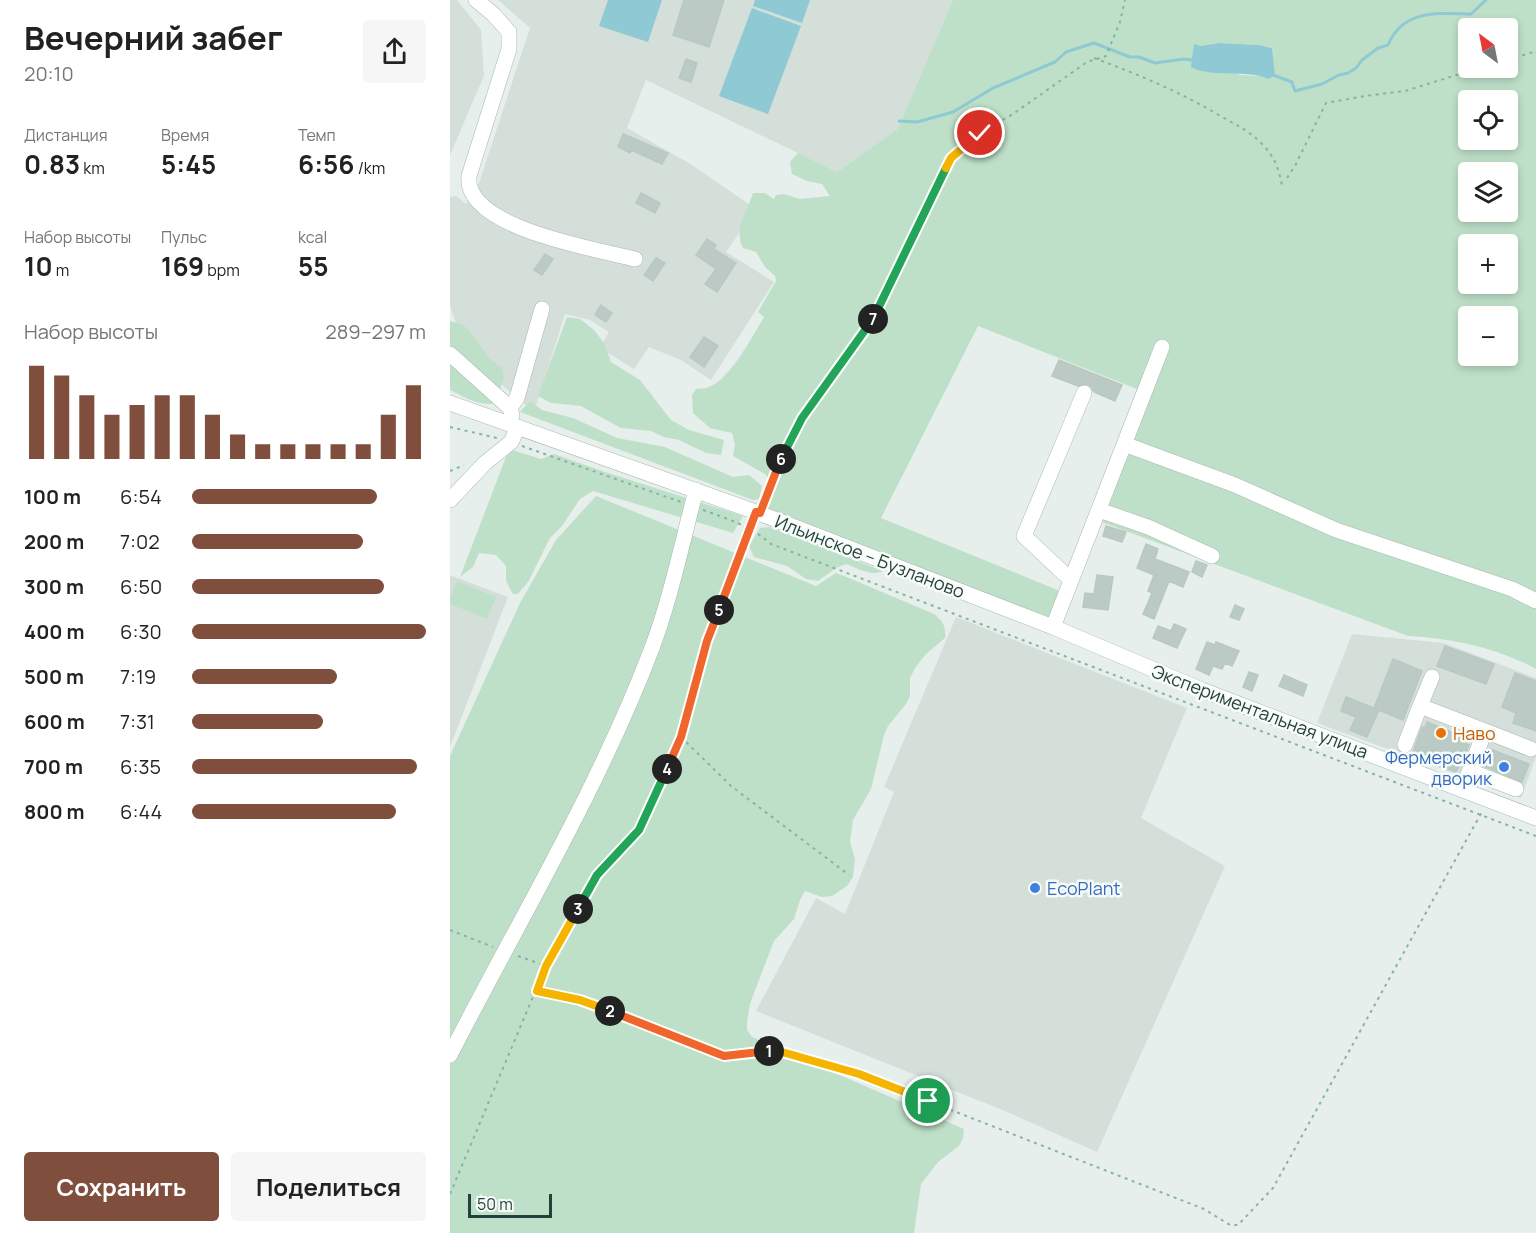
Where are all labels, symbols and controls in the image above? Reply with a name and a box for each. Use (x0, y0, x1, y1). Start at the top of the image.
text: Вечерний забег (24, 15, 283, 60)
north arrow (1458, 18, 1518, 78)
map controls (1458, 18, 1518, 366)
button: share (363, 20, 426, 83)
text: 20:10 (24, 60, 74, 87)
button: locate (1458, 90, 1518, 150)
pin (954, 107, 1005, 158)
icon: check (963, 116, 996, 149)
text: Дистанция (24, 124, 108, 146)
text: Время (161, 124, 209, 146)
text: Темп (298, 124, 336, 146)
text: 0.83 (24, 146, 80, 182)
text: 5:45 (161, 146, 216, 182)
text: 6:56 (298, 146, 354, 182)
text: km (80, 157, 105, 179)
text: /km (354, 157, 385, 179)
button: layers (1458, 162, 1518, 222)
text: Набор высоты (24, 226, 131, 248)
text: Пульс (161, 226, 207, 248)
text: kcal (298, 226, 327, 248)
button: + (1458, 234, 1518, 294)
text: 10 (24, 248, 53, 284)
text: 169 (161, 248, 204, 284)
text: 55 (298, 248, 328, 284)
text: m (53, 259, 69, 281)
text: bpm (204, 259, 240, 281)
pin: 7 (858, 304, 888, 334)
button: − (1458, 306, 1518, 366)
text: 7 (869, 308, 877, 330)
text: Набор высоты (24, 318, 158, 345)
text: 289–297 m (325, 318, 426, 345)
pin: 6 (766, 444, 796, 474)
text: 6 (776, 448, 786, 470)
text: 100 m (24, 483, 81, 510)
text: 6:54 (120, 483, 162, 510)
street label: Ильинское – Бузланово (772, 509, 968, 603)
text: 200 m (24, 528, 84, 555)
text: 7:02 (120, 528, 160, 555)
text: 300 m (24, 573, 84, 600)
text: 6:50 (120, 573, 162, 600)
pin: 5 (704, 595, 734, 625)
text: 5 (714, 599, 724, 621)
text: 400 m (24, 618, 84, 645)
text: 6:30 (120, 618, 162, 645)
street label: Экспериментальная улица (1148, 659, 1372, 763)
text: 500 m (24, 663, 84, 690)
text: 7:19 (120, 663, 156, 690)
text: 600 m (24, 708, 85, 735)
text: 7:31 (120, 708, 155, 735)
place label: Наво (1453, 721, 1496, 745)
marker: Наво (1434, 726, 1448, 740)
place label: Фермерский дворик (1385, 745, 1493, 790)
text: 700 m (24, 753, 83, 780)
text: 6:35 (120, 753, 161, 780)
pin: 4 (652, 754, 682, 784)
text: 4 (662, 758, 672, 780)
marker: Фермерский дворик (1497, 760, 1511, 774)
text: 800 m (24, 798, 85, 825)
text: 6:44 (120, 798, 162, 825)
place label: EcoPlant (1047, 876, 1121, 900)
marker: EcoPlant (1028, 881, 1042, 895)
pin: 3 (563, 894, 593, 924)
text: 3 (573, 898, 583, 920)
pin: 2 (595, 996, 625, 1026)
text: 2 (605, 1000, 615, 1022)
pin: 1 (754, 1036, 784, 1066)
text: 1 (765, 1040, 773, 1062)
pin (902, 1075, 953, 1126)
icon: arrive (911, 1084, 944, 1117)
button: Сохранить (24, 1152, 219, 1221)
button: Поделиться (231, 1152, 426, 1221)
scale bar (468, 1191, 552, 1218)
text: 50 m (477, 1193, 513, 1215)

